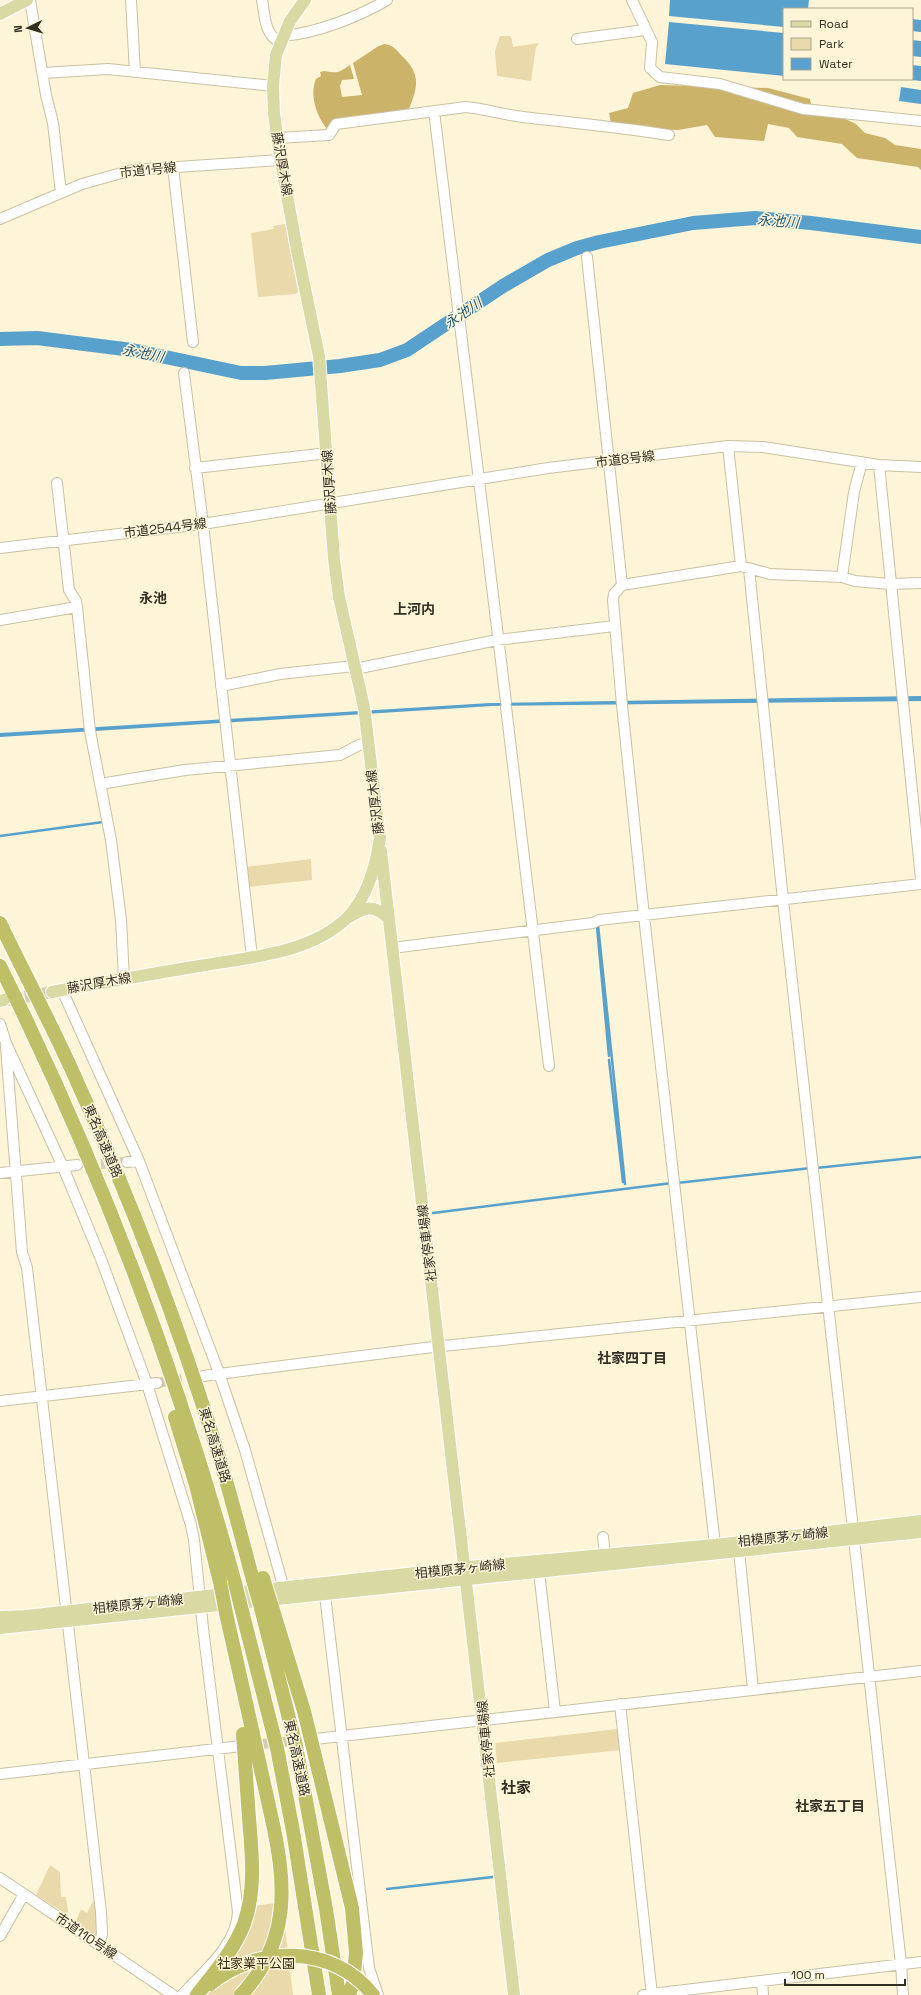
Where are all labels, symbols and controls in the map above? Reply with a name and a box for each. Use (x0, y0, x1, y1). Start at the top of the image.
north arrow (8, 8, 48, 48)
legend (783, 8, 913, 80)
text: Road (819, 16, 848, 32)
text: N (11, 25, 25, 33)
text: Park (819, 36, 844, 52)
text: Water (819, 56, 853, 72)
street label: 藤沢厚木線 (268, 131, 296, 197)
street label: 市道1号線 (119, 159, 177, 181)
water label: 永池川 (756, 210, 802, 232)
water label: 永池川 (441, 293, 487, 332)
water label: 永池川 (121, 340, 167, 366)
street label: 市道8号線 (594, 447, 656, 471)
street label: 藤沢厚木線 (318, 449, 340, 515)
street label: 市道2544号線 (122, 514, 208, 542)
district label: 永池 (139, 589, 167, 607)
district label: 上河内 (393, 600, 435, 618)
street label: 藤沢厚木線 (363, 769, 387, 835)
street label: 藤沢厚木線 (66, 969, 132, 997)
street label: 東名高速道路 (80, 1102, 126, 1180)
street label: 社家停車場線 (414, 1203, 440, 1283)
district label: 社家四丁目 (597, 1349, 667, 1367)
street label: 東名高速道路 (195, 1405, 235, 1485)
street label: 相模原茅ヶ崎線 (737, 1524, 829, 1550)
street label: 相模原茅ヶ崎線 (414, 1556, 506, 1582)
street label: 相模原茅ヶ崎線 (92, 1591, 184, 1617)
street label: 社家停車場線 (473, 1699, 499, 1779)
street label: 東名高速道路 (281, 1718, 313, 1798)
district label: 社家 (501, 1778, 531, 1797)
district label: 社家五丁目 (795, 1797, 865, 1815)
street label: 市道110号線 (52, 1909, 120, 1963)
park label: 社家業平公園 (217, 1955, 295, 1972)
scale bar (785, 1961, 905, 1987)
text: 100 m (791, 1967, 825, 1983)

